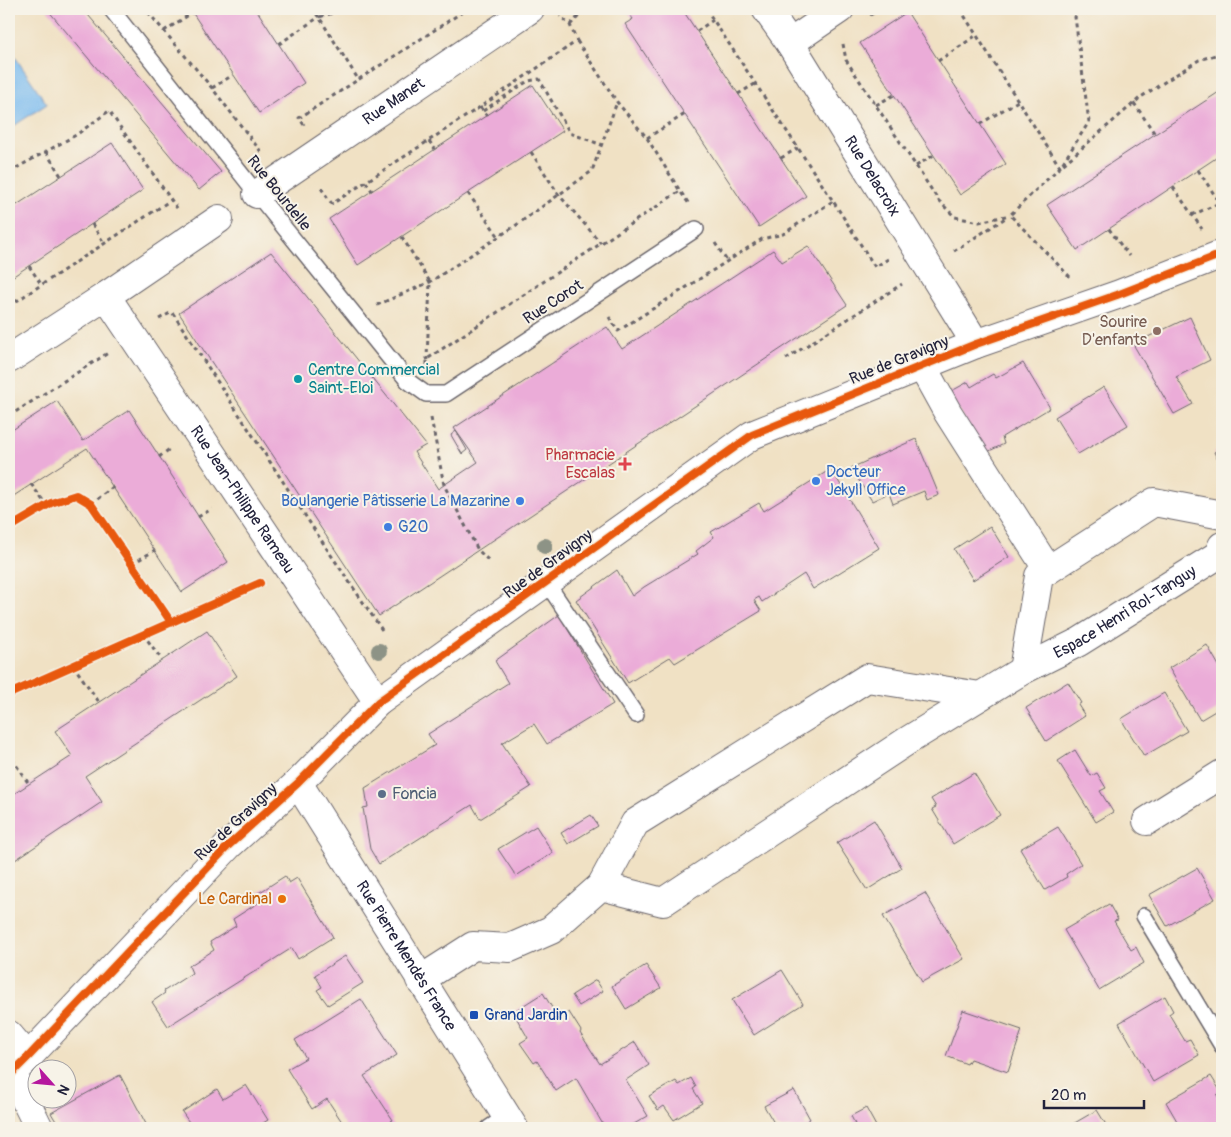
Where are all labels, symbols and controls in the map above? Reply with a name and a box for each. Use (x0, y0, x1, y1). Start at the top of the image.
street label: Rue Manet (359, 73, 429, 130)
street label: Rue Delacroix (840, 132, 905, 220)
street label: Rue Bourdelle (243, 151, 316, 235)
street label: Rue Corot (519, 275, 587, 329)
place label: Sourire D'enfants (1082, 312, 1147, 350)
marker: Sourire D'enfants (1151, 325, 1163, 337)
street label: Rue de Gravigny (846, 331, 952, 389)
place label: Centre Commercial Saint-Eloi (308, 360, 440, 398)
marker: Centre Commercial Saint-Eloi (292, 373, 304, 385)
street label: Rue Jean-Philippe Rameau (186, 422, 299, 577)
place label: Pharmacie Escalas (545, 445, 615, 483)
marker: Pharmacie Escalas (619, 458, 631, 470)
place label: Docteur Jekyll Office (826, 462, 906, 500)
marker: Docteur Jekyll Office (810, 475, 822, 487)
place label: Boulangerie Pâtisserie La Mazarine (281, 491, 510, 511)
marker: Boulangerie Pâtisserie La Mazarine (514, 495, 526, 507)
place label: G20 (398, 517, 429, 537)
marker: G20 (382, 521, 394, 533)
street label: Rue de Gravigny (499, 525, 597, 603)
street label: Espace Henri Rol-Tanguy (1050, 561, 1200, 663)
street label: Rue de Gravigny (191, 779, 282, 865)
place label: Foncia (392, 784, 437, 804)
marker: Foncia (376, 788, 388, 800)
street label: Rue Pierre Mendès France (352, 877, 461, 1035)
place label: Le Cardinal (198, 889, 272, 909)
marker: Le Cardinal (276, 893, 288, 905)
place label: Grand Jardin (484, 1005, 568, 1025)
marker: Grand Jardin (468, 1009, 480, 1021)
north arrow (28, 1060, 78, 1110)
scale bar (1044, 1077, 1144, 1109)
text: N (53, 1082, 73, 1098)
text: 20 m (1051, 1086, 1086, 1105)

